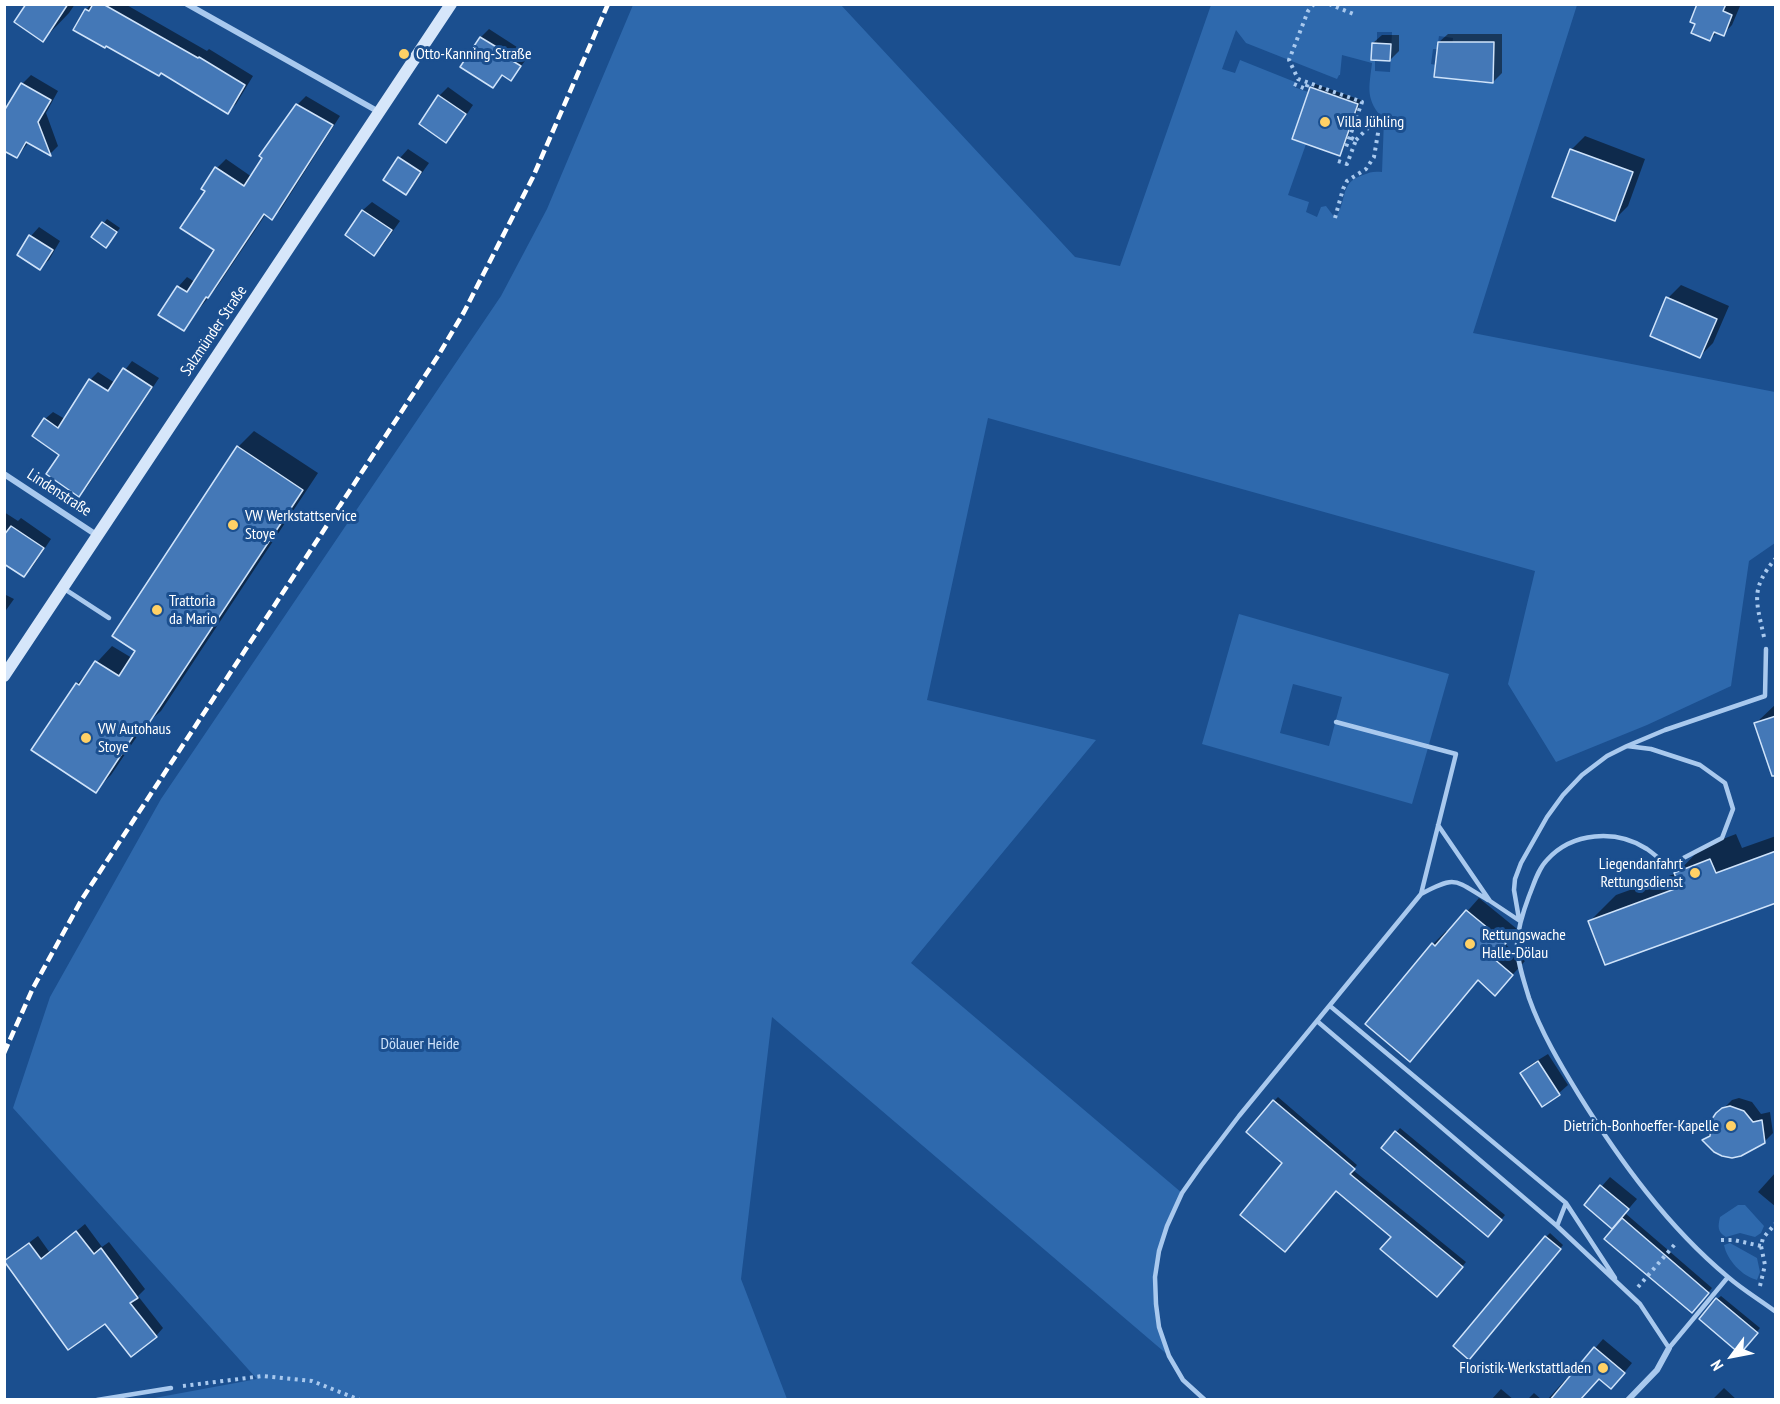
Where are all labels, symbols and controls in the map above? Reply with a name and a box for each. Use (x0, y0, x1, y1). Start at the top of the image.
place label: Otto-Kanning-Straße (416, 44, 532, 64)
marker: Otto-Kanning-Straße (397, 47, 411, 61)
place label: Villa Jühling (1337, 112, 1404, 132)
marker: Villa Jühling (1318, 115, 1332, 129)
street label: Salzmünder Straße (177, 282, 251, 380)
street label: Lindenstraße (23, 465, 95, 521)
place label: VW Werkstattservice Stoye (245, 506, 357, 544)
marker: VW Werkstattservice Stoye (226, 518, 240, 532)
place label: Trattoria da Mario (169, 591, 217, 629)
marker: Trattoria da Mario (150, 603, 164, 617)
place label: VW Autohaus Stoye (98, 719, 171, 757)
marker: VW Autohaus Stoye (79, 731, 93, 745)
place label: Liegendanfahrt Rettungsdienst (1599, 854, 1683, 892)
marker: Liegendanfahrt Rettungsdienst (1688, 866, 1702, 880)
place label: Rettungswache Halle-Dölau (1482, 925, 1566, 963)
marker: Rettungswache Halle-Dölau (1463, 937, 1477, 951)
park label: Dölauer Heide (381, 1034, 459, 1054)
place label: Dietrich-Bonhoeffer-Kapelle (1564, 1116, 1719, 1136)
marker: Dietrich-Bonhoeffer-Kapelle (1724, 1119, 1738, 1133)
north arrow (1702, 1326, 1762, 1386)
text: N (1706, 1357, 1728, 1375)
place label: Floristik-Werkstattladen (1459, 1358, 1591, 1378)
marker: Floristik-Werkstattladen (1596, 1361, 1610, 1375)

